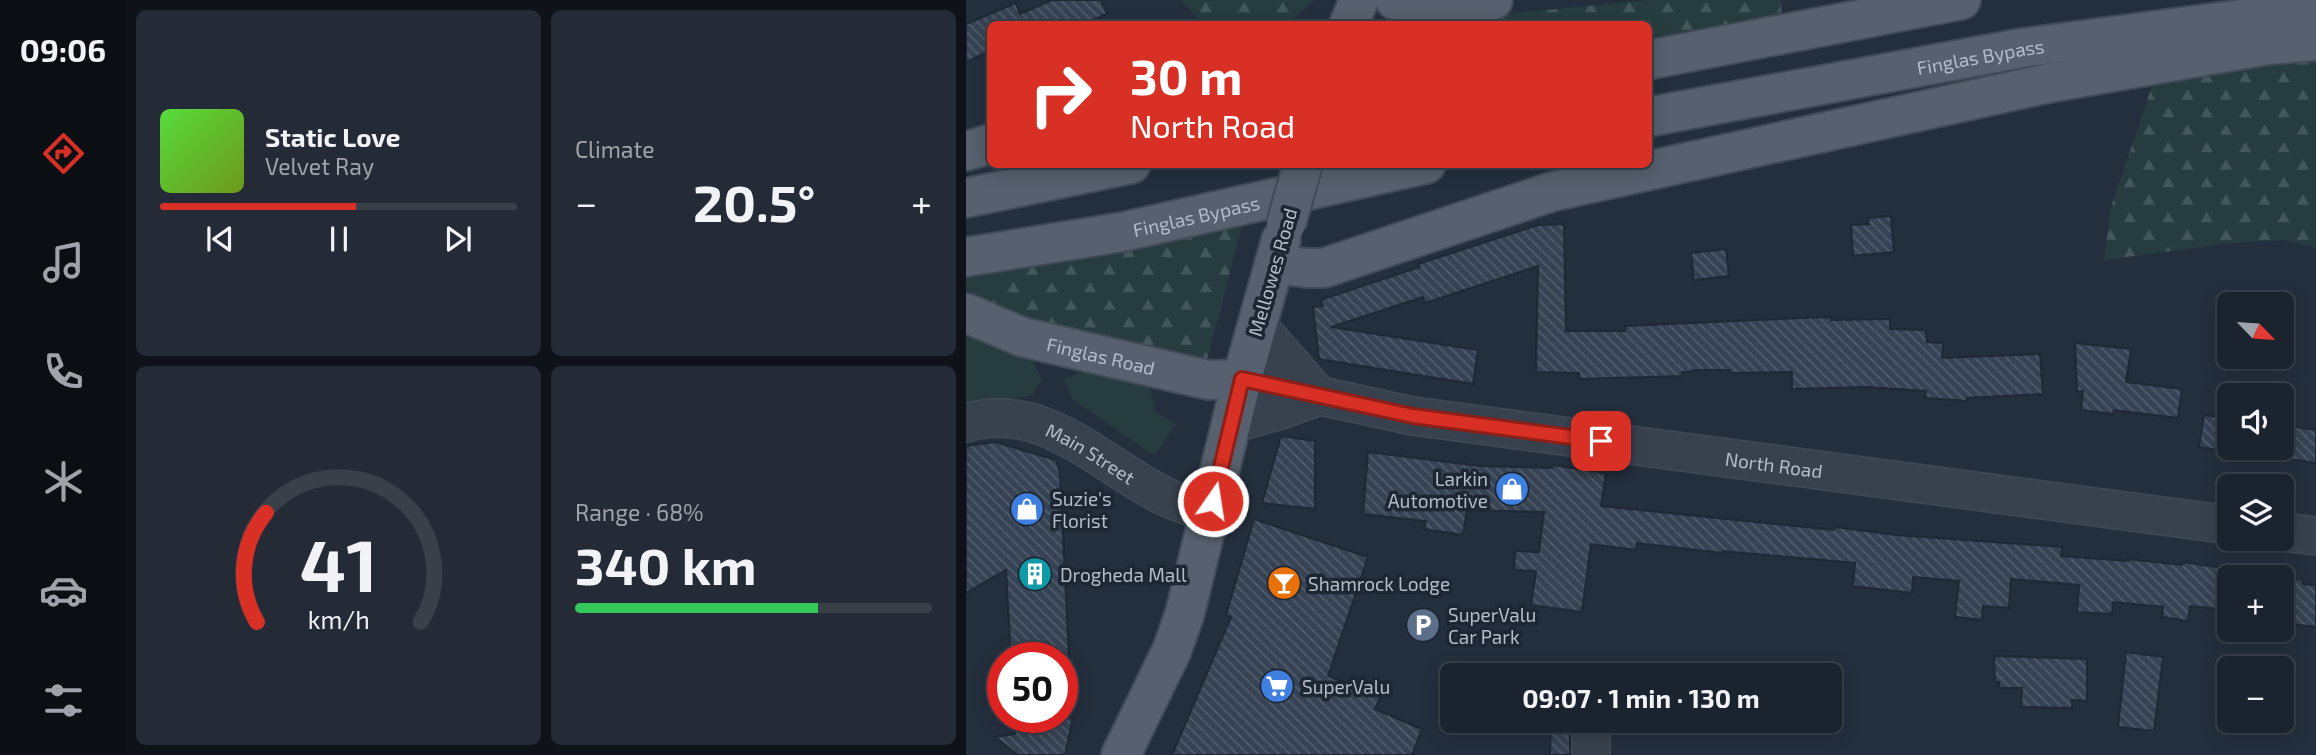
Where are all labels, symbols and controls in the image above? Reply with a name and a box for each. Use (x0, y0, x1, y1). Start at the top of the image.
text: 09:06 (20, 30, 106, 68)
street label: Finglas Bypass (1915, 34, 2046, 79)
text: 30 m (1130, 46, 1242, 105)
icon: right (1015, 49, 1106, 140)
text: North Road (1130, 106, 1295, 144)
text: Static Love (265, 121, 401, 152)
icon: directions (39, 129, 88, 178)
text: Climate (575, 135, 655, 163)
text: Velvet Ray (265, 152, 374, 180)
text: 20.5° (693, 170, 815, 232)
text: − (575, 179, 597, 225)
text: + (911, 179, 932, 225)
street label: Finglas Bypass (1131, 190, 1262, 241)
street label: Mellowes Road (1243, 205, 1301, 339)
icon: previous (201, 220, 239, 258)
icon: pause (320, 220, 358, 258)
icon: next (439, 220, 477, 258)
icon: music (39, 238, 88, 287)
north arrow (2217, 292, 2294, 369)
map controls (2217, 292, 2294, 733)
street label: Finglas Road (1045, 332, 1157, 379)
icon: phone (39, 347, 88, 396)
button: sound (2217, 383, 2294, 460)
pin (1571, 411, 1631, 471)
street label: Main Street (1042, 417, 1140, 488)
icon: arrive (1582, 422, 1620, 460)
street label: North Road (1724, 446, 1824, 482)
icon: climate (39, 457, 88, 506)
position arrow (1176, 464, 1250, 538)
place label: Larkin Automotive (1388, 467, 1488, 512)
shop icon: Larkin Automotive (1493, 470, 1531, 508)
button: layers (2217, 474, 2294, 551)
place label: Suzie's Florist (1052, 487, 1112, 532)
shop icon: Suzie's Florist (1008, 490, 1046, 528)
text: Range · 68% (575, 498, 704, 526)
text: 41 (300, 519, 377, 607)
text: 340 km (575, 533, 757, 595)
building icon: Drogheda Mall (1016, 555, 1054, 593)
place label: Drogheda Mall (1060, 563, 1187, 586)
bar icon: Shamrock Lodge (1265, 564, 1303, 602)
button: + (2217, 565, 2294, 642)
icon: car (39, 566, 88, 615)
place label: Shamrock Lodge (1308, 572, 1450, 595)
text: km/h (307, 603, 370, 633)
place label: SuperValu Car Park (1448, 603, 1536, 648)
parking icon: SuperValu Car Park (1404, 606, 1442, 644)
speed limit sign: 50 (987, 642, 1078, 733)
button: − (2217, 656, 2294, 733)
supermarket icon: SuperValu (1258, 667, 1296, 705)
place label: SuperValu (1302, 675, 1390, 698)
icon: filters (39, 676, 88, 725)
text: 09:07 · 1 min · 130 m (1522, 682, 1760, 713)

